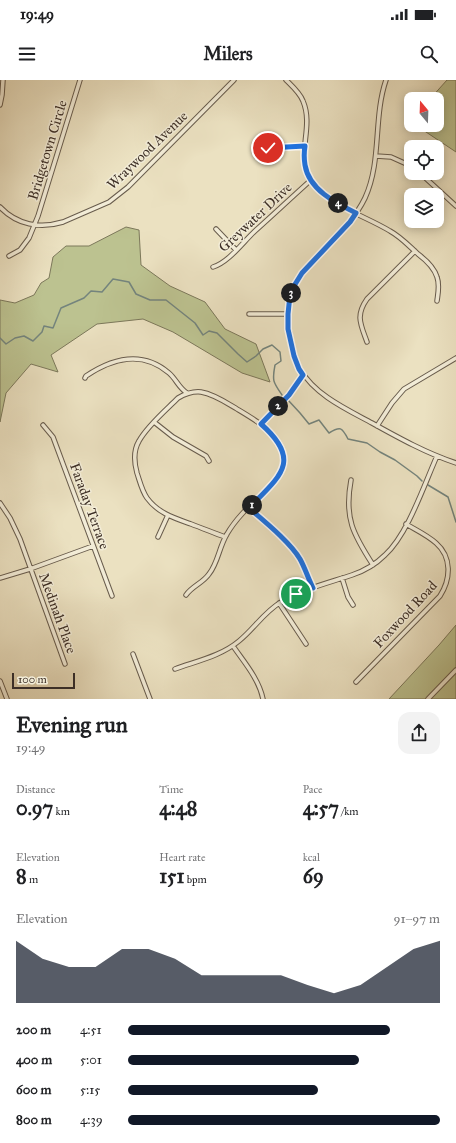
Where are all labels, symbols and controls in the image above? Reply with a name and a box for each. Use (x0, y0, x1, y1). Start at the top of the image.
text: 19:49 (20, 5, 54, 23)
icon: menu (16, 43, 38, 65)
text: Milers (203, 43, 253, 65)
icon: search (418, 43, 440, 65)
north arrow (404, 92, 444, 132)
map controls (404, 92, 444, 228)
street label: Bridgetown Circle (24, 98, 71, 202)
street label: Wraywood Avenue (103, 107, 191, 193)
pin (251, 131, 285, 165)
icon: check (257, 137, 279, 159)
button: locate (404, 140, 444, 180)
street label: Greywater Drive (215, 179, 296, 256)
button: layers (404, 188, 444, 228)
pin: 4 (328, 193, 348, 213)
text: 4 (335, 196, 341, 209)
pin: 3 (281, 283, 301, 303)
text: 3 (289, 286, 293, 299)
pin: 2 (268, 396, 288, 416)
text: 2 (275, 399, 281, 412)
street label: Faraday Terrace (66, 461, 113, 552)
pin: 1 (242, 495, 262, 515)
text: 1 (250, 498, 254, 511)
street label: Medinah Place (35, 570, 80, 656)
pin (279, 577, 313, 611)
street label: Foxwood Road (370, 577, 441, 651)
icon: arrive (285, 583, 307, 605)
scale bar (12, 671, 75, 690)
text: 100 m (18, 673, 47, 686)
text: Evening run (16, 711, 128, 738)
button: share (398, 712, 440, 754)
text: 19:49 (16, 740, 46, 756)
text: Distance (16, 783, 55, 796)
text: Time (159, 783, 184, 796)
text: Pace (303, 783, 323, 796)
text: 0.97 (16, 796, 53, 820)
text: 4:48 (159, 796, 197, 820)
text: 4:57 (303, 796, 339, 820)
text: km (53, 805, 70, 818)
text: /km (339, 805, 359, 818)
text: Elevation (16, 851, 60, 864)
text: Heart rate (159, 851, 206, 864)
text: kcal (303, 851, 320, 864)
text: 8 (16, 864, 27, 888)
text: 151 (159, 864, 184, 888)
text: 69 (303, 864, 324, 888)
text: m (27, 873, 38, 886)
text: bpm (184, 873, 207, 886)
text: Elevation (16, 911, 68, 927)
text: 91–97 m (394, 911, 440, 927)
text: 200 m (16, 1022, 51, 1038)
text: 4:51 (80, 1022, 102, 1038)
text: 400 m (16, 1052, 52, 1068)
text: 5:01 (80, 1052, 102, 1068)
text: 600 m (16, 1082, 52, 1098)
text: 5:15 (80, 1082, 100, 1098)
text: 800 m (16, 1112, 52, 1128)
text: 4:39 (80, 1112, 103, 1128)

